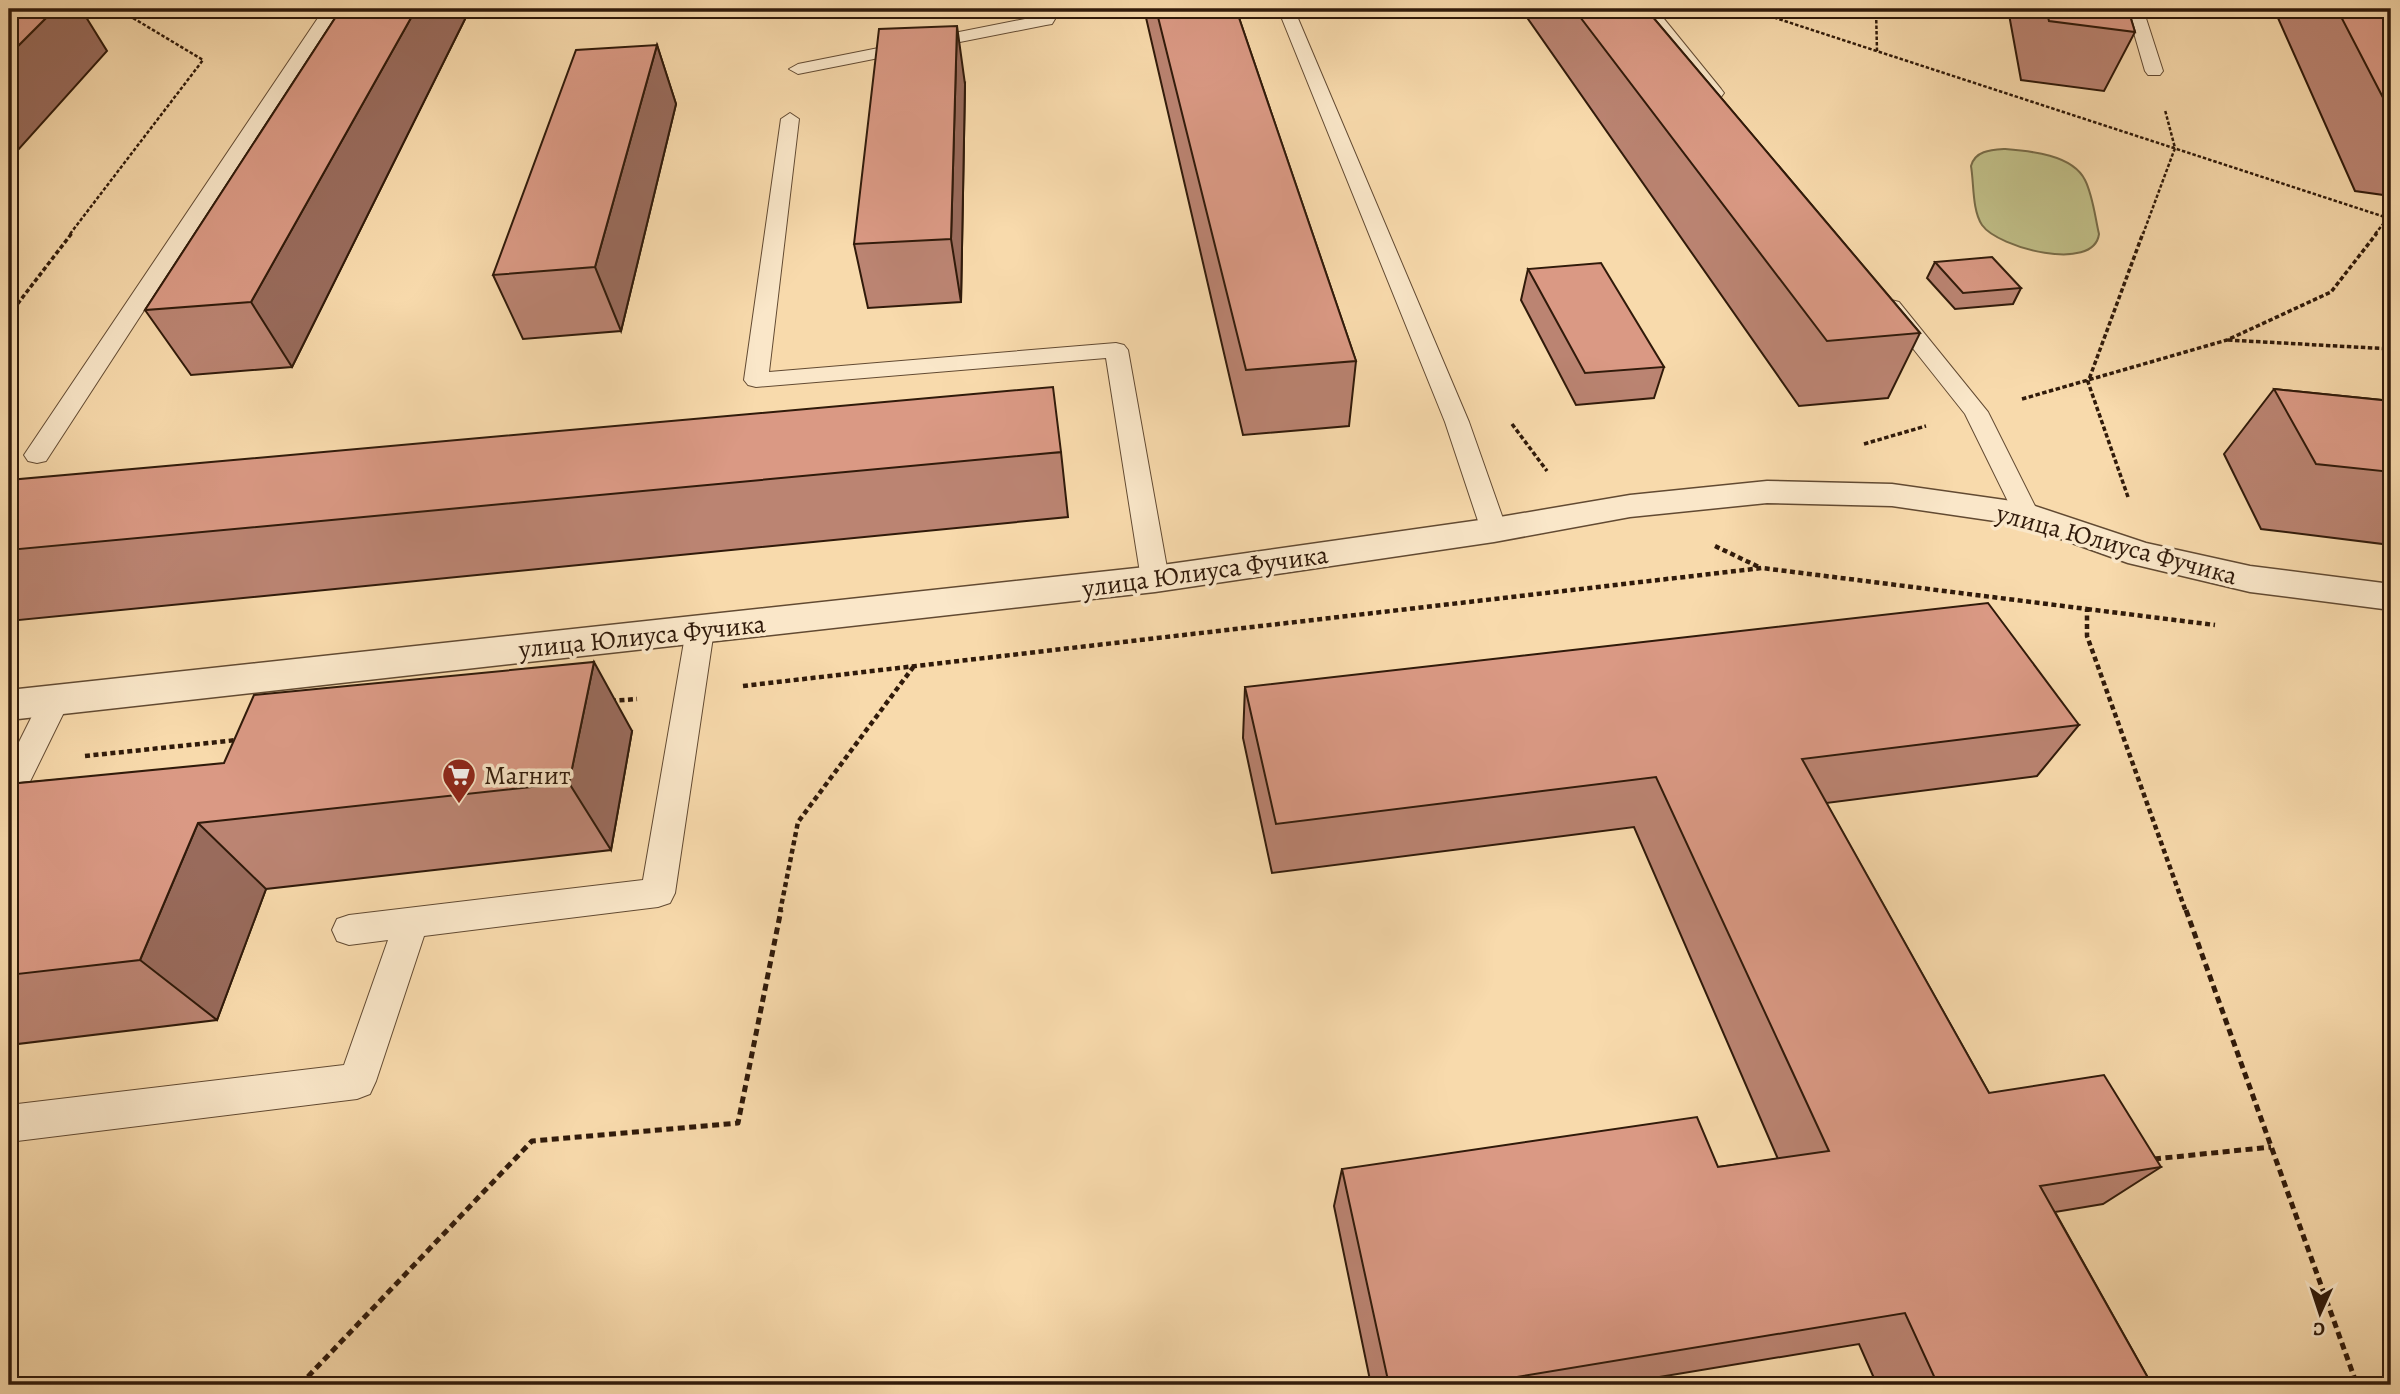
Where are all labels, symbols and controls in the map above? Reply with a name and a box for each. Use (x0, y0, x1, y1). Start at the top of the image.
street label: улица Юлиуса Фучика (1992, 495, 2241, 593)
street label: улица Юлиуса Фучика (1079, 537, 1330, 606)
street label: улица Юлиуса Фучика (516, 606, 767, 667)
supermarket icon: Магнит (440, 756, 478, 805)
place label: Магнит (484, 758, 571, 793)
north arrow (2284, 1278, 2354, 1348)
text: С (2313, 1316, 2326, 1342)

